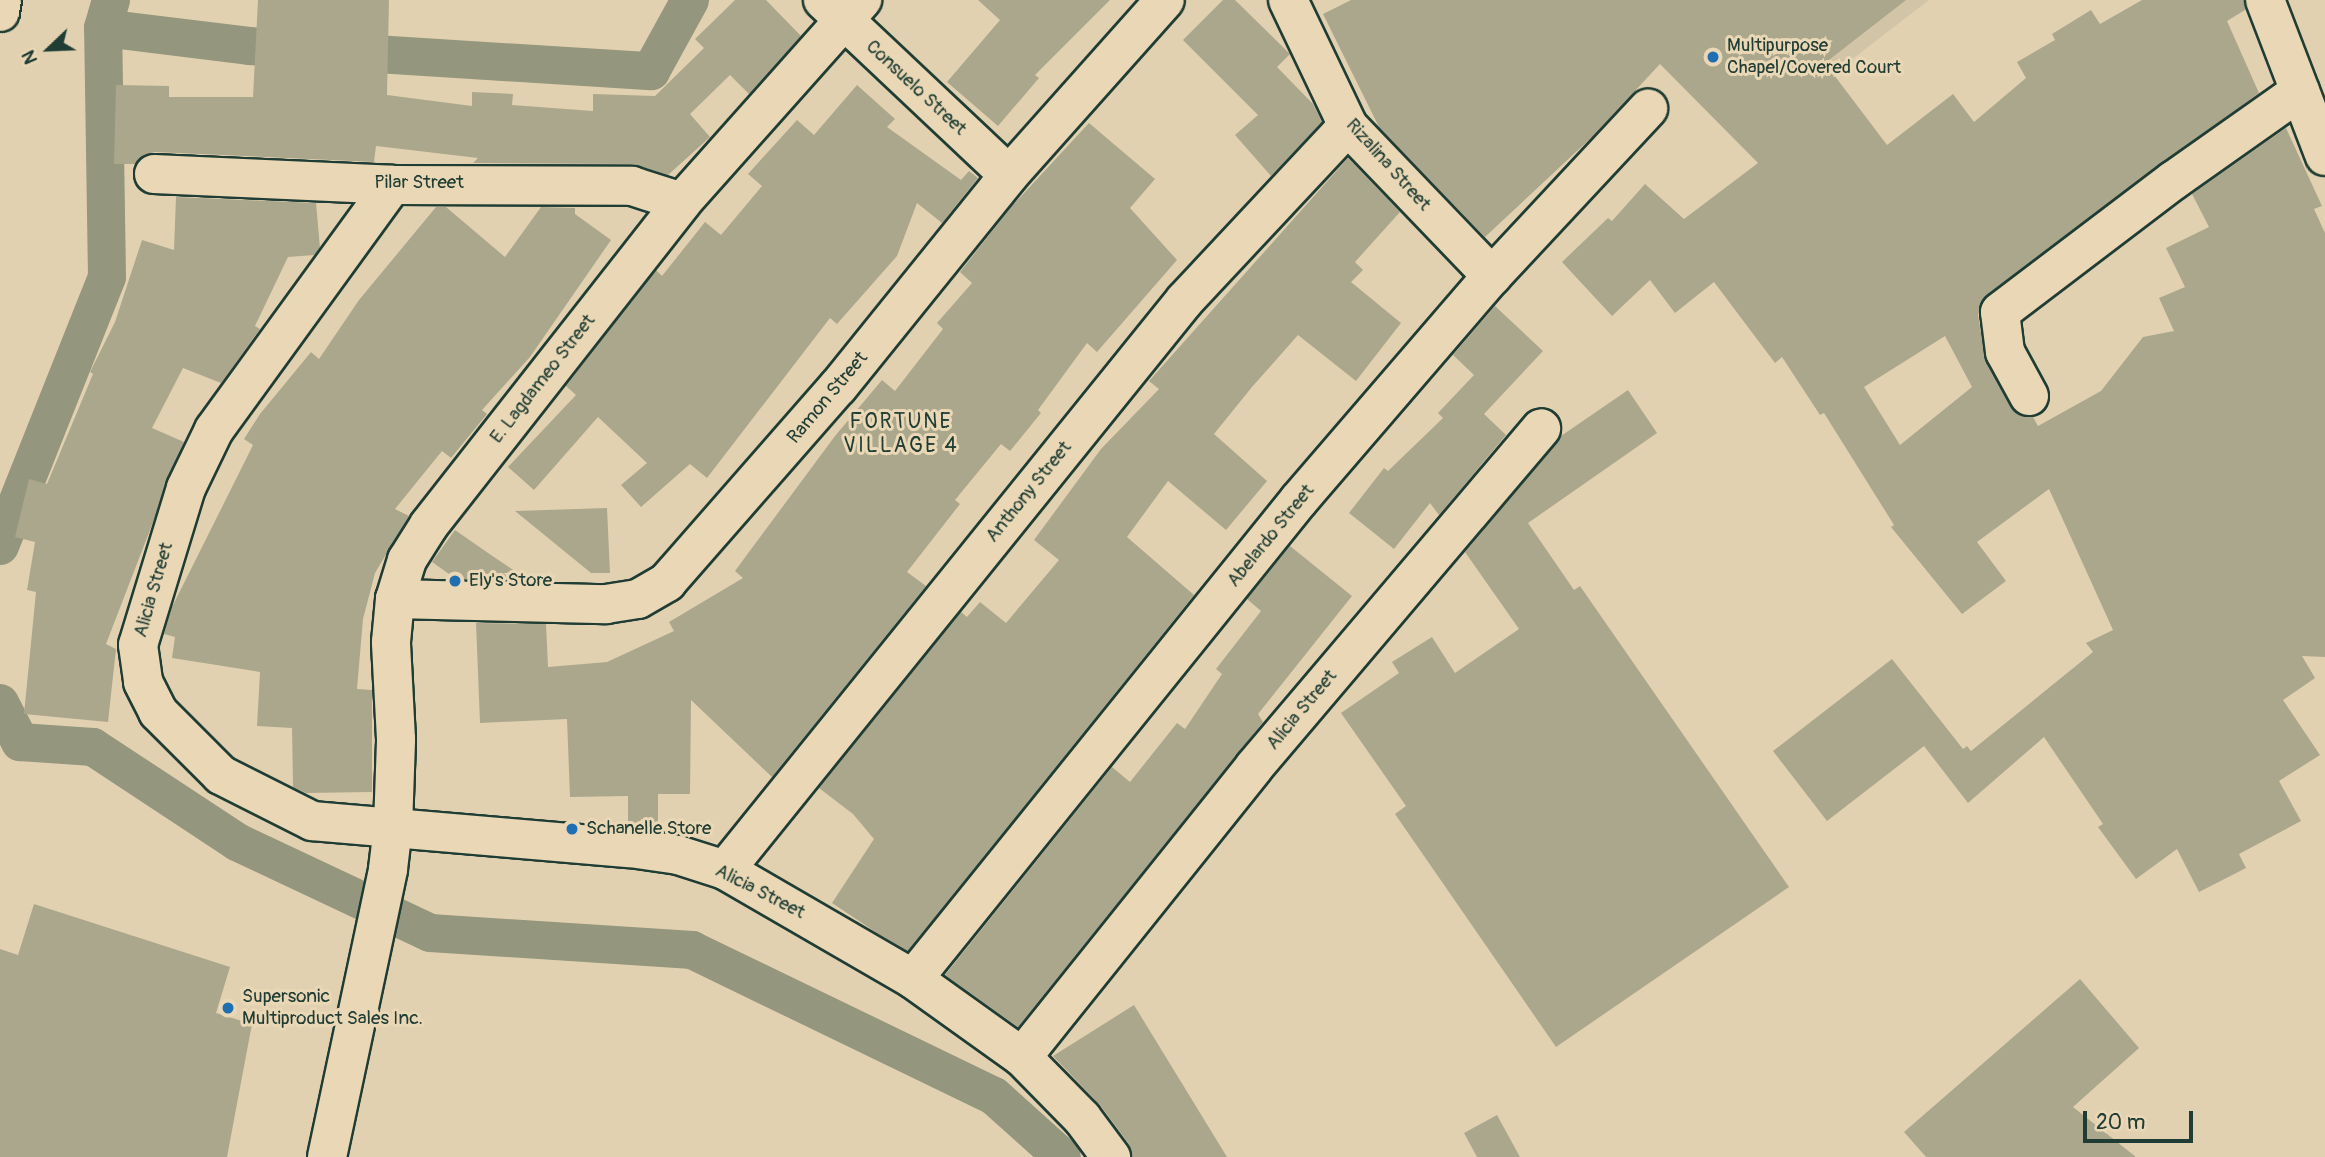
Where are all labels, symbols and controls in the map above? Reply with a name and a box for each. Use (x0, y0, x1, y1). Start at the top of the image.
north arrow (14, 14, 84, 84)
street label: Consuelo Street (861, 35, 971, 141)
place label: Multipurpose Chapel/Covered Court (1727, 35, 1901, 79)
text: N (16, 47, 43, 68)
marker: Multipurpose Chapel/Covered Court (1705, 49, 1721, 65)
street label: Rizalina Street (1341, 114, 1435, 216)
street label: Pilar Street (374, 172, 464, 194)
street label: E. Lagdameo Street (486, 310, 600, 448)
street label: Ramon Street (783, 347, 873, 449)
district label: FORTUNE VILLAGE 4 (844, 409, 958, 459)
street label: Anthony Street (981, 437, 1077, 547)
street label: Abelardo Street (1223, 480, 1319, 592)
street label: Alicia Street (130, 540, 178, 640)
place label: Ely's Store (469, 570, 552, 592)
marker: Ely's Store (447, 573, 463, 589)
street label: Alicia Street (1262, 665, 1342, 755)
place label: Schanelle Store (586, 818, 711, 840)
marker: Schanelle Store (564, 821, 580, 837)
street label: Alicia Street (711, 860, 809, 924)
place label: Supersonic Multiproduct Sales Inc. (242, 986, 423, 1030)
marker: Supersonic Multiproduct Sales Inc. (220, 1000, 236, 1016)
scale bar (2087, 1098, 2197, 1142)
text: 20 m (2096, 1109, 2145, 1136)

